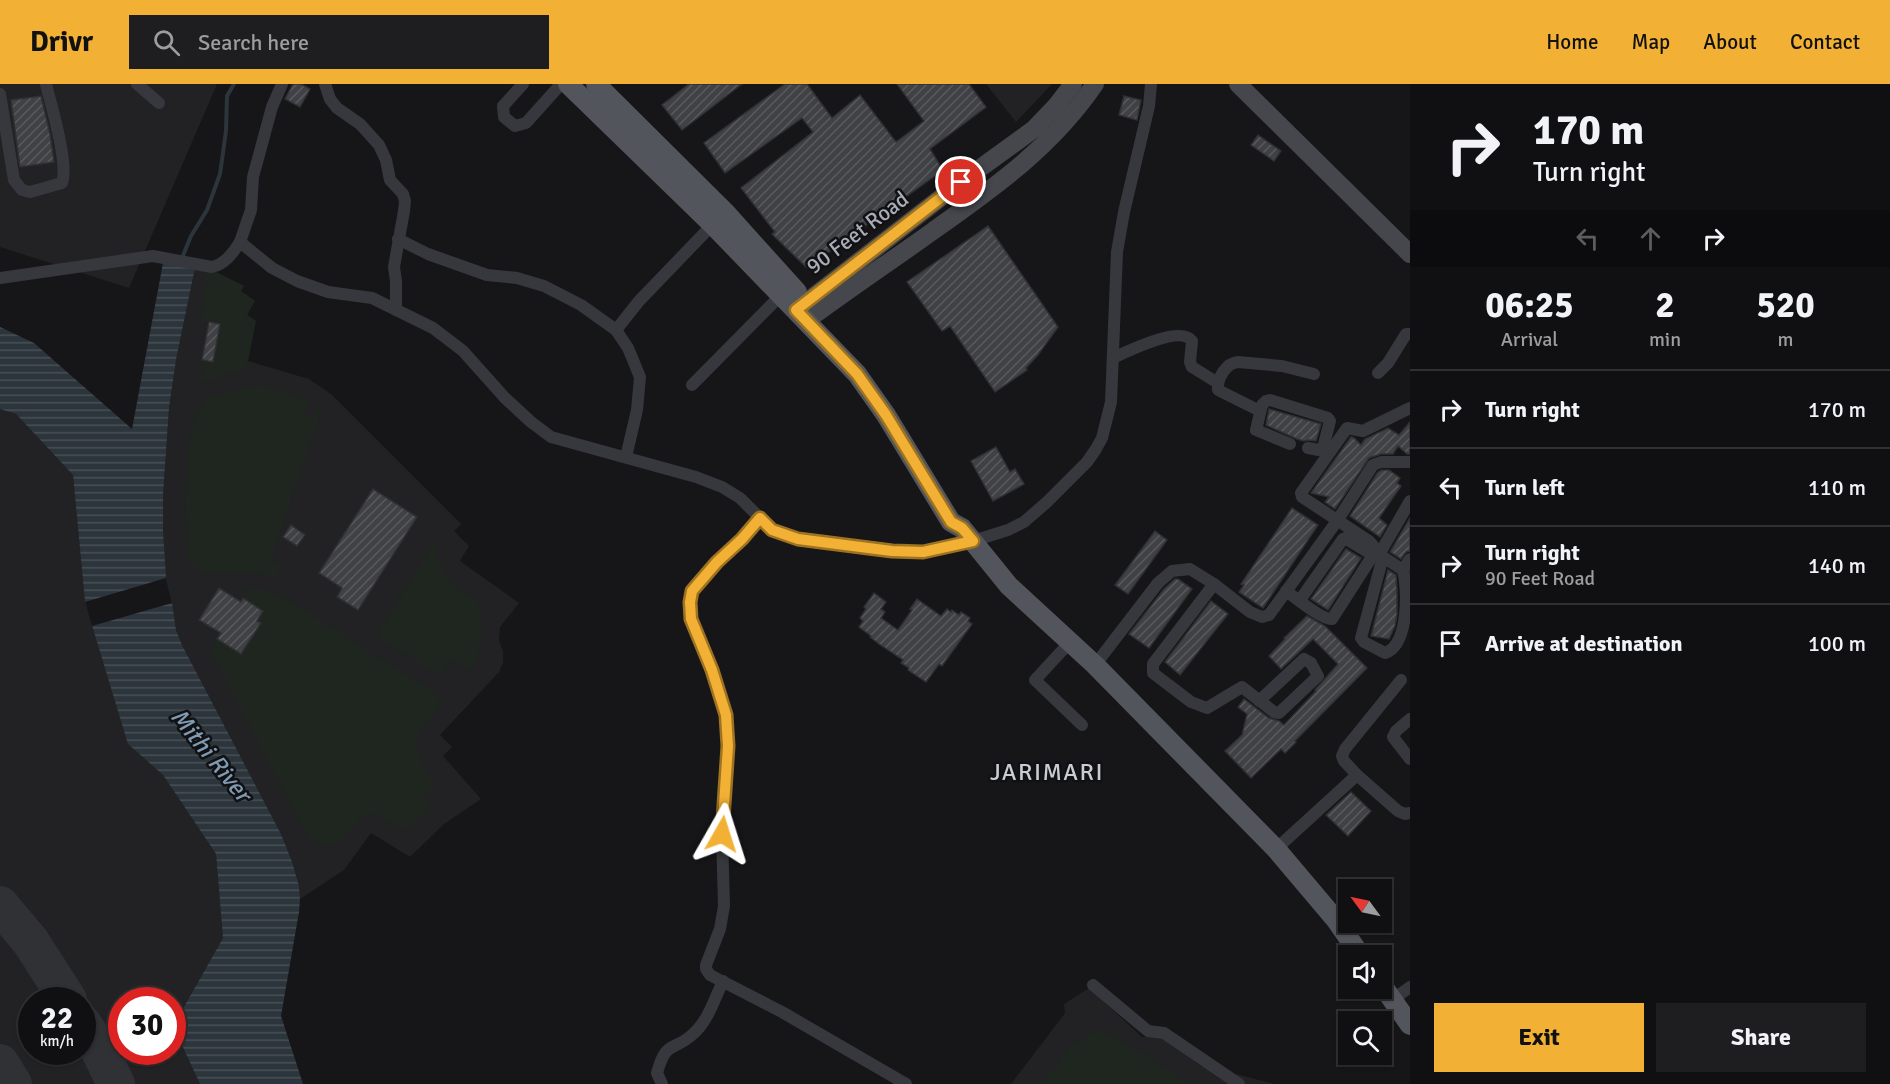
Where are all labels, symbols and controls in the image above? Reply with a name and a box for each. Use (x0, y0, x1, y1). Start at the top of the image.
search box (129, 15, 549, 69)
text: Drivr (30, 25, 93, 59)
icon: search (150, 26, 183, 59)
text: Search here (198, 29, 309, 56)
text: Home (1546, 29, 1599, 55)
text: Map (1632, 29, 1670, 55)
text: About (1703, 29, 1757, 55)
text: Contact (1790, 29, 1860, 55)
text: 170 m (1533, 105, 1644, 156)
icon: right (1434, 108, 1512, 186)
pin (935, 156, 986, 207)
text: Turn right (1533, 156, 1646, 189)
icon: arrive (944, 165, 977, 198)
street label: 90 Feet Road (801, 185, 914, 280)
icon: left (1571, 222, 1604, 255)
icon: ahead (1634, 222, 1667, 255)
icon: right (1697, 222, 1730, 255)
text: 06:25 (1485, 283, 1574, 328)
text: 2 (1655, 283, 1675, 328)
text: 520 (1756, 283, 1815, 328)
text: Arrival (1501, 327, 1558, 352)
text: min (1649, 327, 1681, 352)
text: m (1778, 327, 1794, 352)
icon: right (1434, 393, 1467, 426)
text: Turn right (1485, 396, 1580, 423)
text: 170 m (1808, 396, 1866, 423)
icon: left (1434, 471, 1467, 504)
text: Turn left (1485, 474, 1565, 501)
text: 110 m (1808, 474, 1866, 501)
text: Turn right (1485, 539, 1580, 566)
icon: right (1434, 549, 1467, 582)
text: 140 m (1808, 552, 1866, 579)
text: 90 Feet Road (1485, 566, 1595, 591)
icon: arrive (1434, 627, 1467, 660)
text: Arrive at destination (1485, 630, 1682, 657)
text: 100 m (1808, 630, 1866, 657)
water label: Mithi River (164, 702, 260, 810)
district label: JARIMARI (990, 757, 1104, 787)
position arrow (690, 802, 754, 866)
north arrow (1338, 879, 1392, 933)
map controls (1338, 879, 1392, 1065)
button: sound (1338, 945, 1392, 999)
speed limit sign: 30 (108, 987, 186, 1065)
text: 22 (41, 1000, 73, 1037)
button: Exit (1434, 1003, 1644, 1072)
button: Share (1656, 1003, 1866, 1072)
button: search (1338, 1011, 1392, 1065)
text: km/h (40, 1032, 74, 1050)

